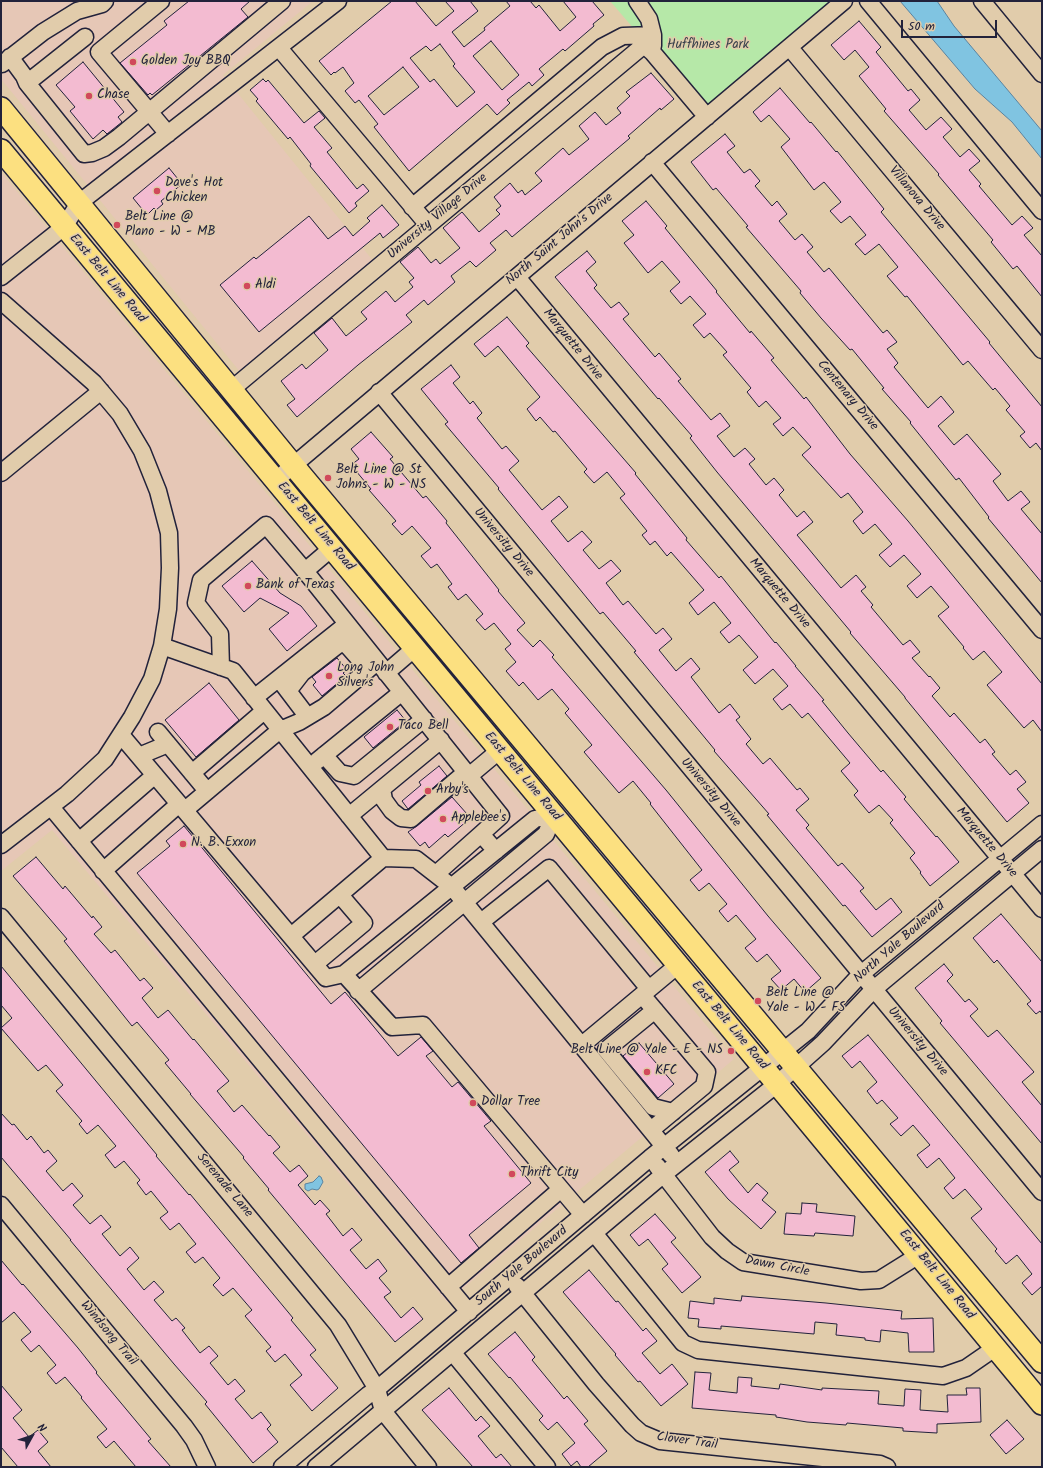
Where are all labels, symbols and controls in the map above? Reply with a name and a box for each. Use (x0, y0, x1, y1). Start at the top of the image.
scale bar (903, 12, 999, 38)
text: 50 m (908, 17, 935, 36)
park label: Huffhines Park (667, 38, 749, 54)
place label: Golden Joy BBQ (141, 54, 231, 70)
marker: Golden Joy BBQ (128, 57, 138, 67)
place label: Chase (97, 88, 129, 104)
marker: Chase (84, 91, 94, 101)
street label: Villanova Drive (885, 164, 947, 234)
street label: University Village Drive (385, 171, 491, 263)
place label: Dave's Hot Chicken (165, 176, 223, 207)
marker: Dave's Hot Chicken (152, 186, 162, 196)
street label: North Saint John's Drive (503, 191, 617, 289)
place label: Belt Line @ Plano - W - MB (125, 210, 216, 241)
marker: Belt Line @ Plano - W - MB (112, 220, 122, 230)
street label: East Belt Line Road (65, 231, 149, 327)
place label: Aldi (255, 278, 276, 294)
marker: Aldi (242, 281, 252, 291)
street label: Marquette Drive (539, 306, 605, 384)
street label: Centenary Drive (813, 358, 881, 434)
place label: Belt Line @ St Johns - W - NS (336, 463, 426, 494)
marker: Belt Line @ St Johns - W - NS (323, 473, 333, 483)
street label: East Belt Line Road (273, 479, 357, 575)
street label: University Drive (470, 505, 536, 581)
street label: Marquette Drive (745, 556, 813, 632)
place label: Bank of Texas (256, 578, 335, 594)
marker: Bank of Texas (243, 581, 253, 591)
place label: Long John Silver's (337, 661, 394, 692)
marker: Long John Silver's (324, 671, 334, 681)
place label: Taco Bell (398, 719, 448, 735)
marker: Taco Bell (385, 722, 395, 732)
street label: East Belt Line Road (480, 729, 564, 825)
street label: University Drive (677, 755, 743, 831)
place label: Arby's (436, 783, 469, 799)
marker: Arby's (423, 786, 433, 796)
street label: Marquette Drive (952, 805, 1020, 881)
place label: Applebee's (451, 811, 506, 827)
marker: Applebee's (438, 814, 448, 824)
place label: N. B. Exxon (191, 836, 256, 852)
marker: N. B. Exxon (178, 839, 188, 849)
street label: North Yale Boulevard (851, 899, 949, 987)
street label: East Belt Line Road (687, 978, 771, 1074)
place label: Belt Line @ Yale - W - FS (766, 986, 845, 1017)
marker: Belt Line @ Yale - W - FS (753, 996, 763, 1006)
street label: University Drive (884, 1004, 950, 1080)
place label: Belt Line @ Yale - E - NS (571, 1043, 723, 1059)
marker: Belt Line @ Yale - E - NS (726, 1046, 736, 1056)
place label: KFC (655, 1064, 677, 1080)
marker: KFC (642, 1067, 652, 1077)
place label: Dollar Tree (481, 1095, 540, 1111)
marker: Dollar Tree (468, 1098, 478, 1108)
street label: Serenade Lane (192, 1151, 256, 1221)
place label: Thrift City (520, 1166, 578, 1182)
marker: Thrift City (507, 1169, 517, 1179)
street label: South Yale Boulevard (473, 1224, 571, 1310)
street label: East Belt Line Road (895, 1227, 977, 1323)
street label: Dawn Circle (743, 1253, 811, 1281)
street label: Windsong Trail (76, 1298, 140, 1370)
north arrow (12, 1416, 52, 1456)
text: N (32, 1420, 50, 1437)
street label: Clover Trail (656, 1430, 718, 1454)

